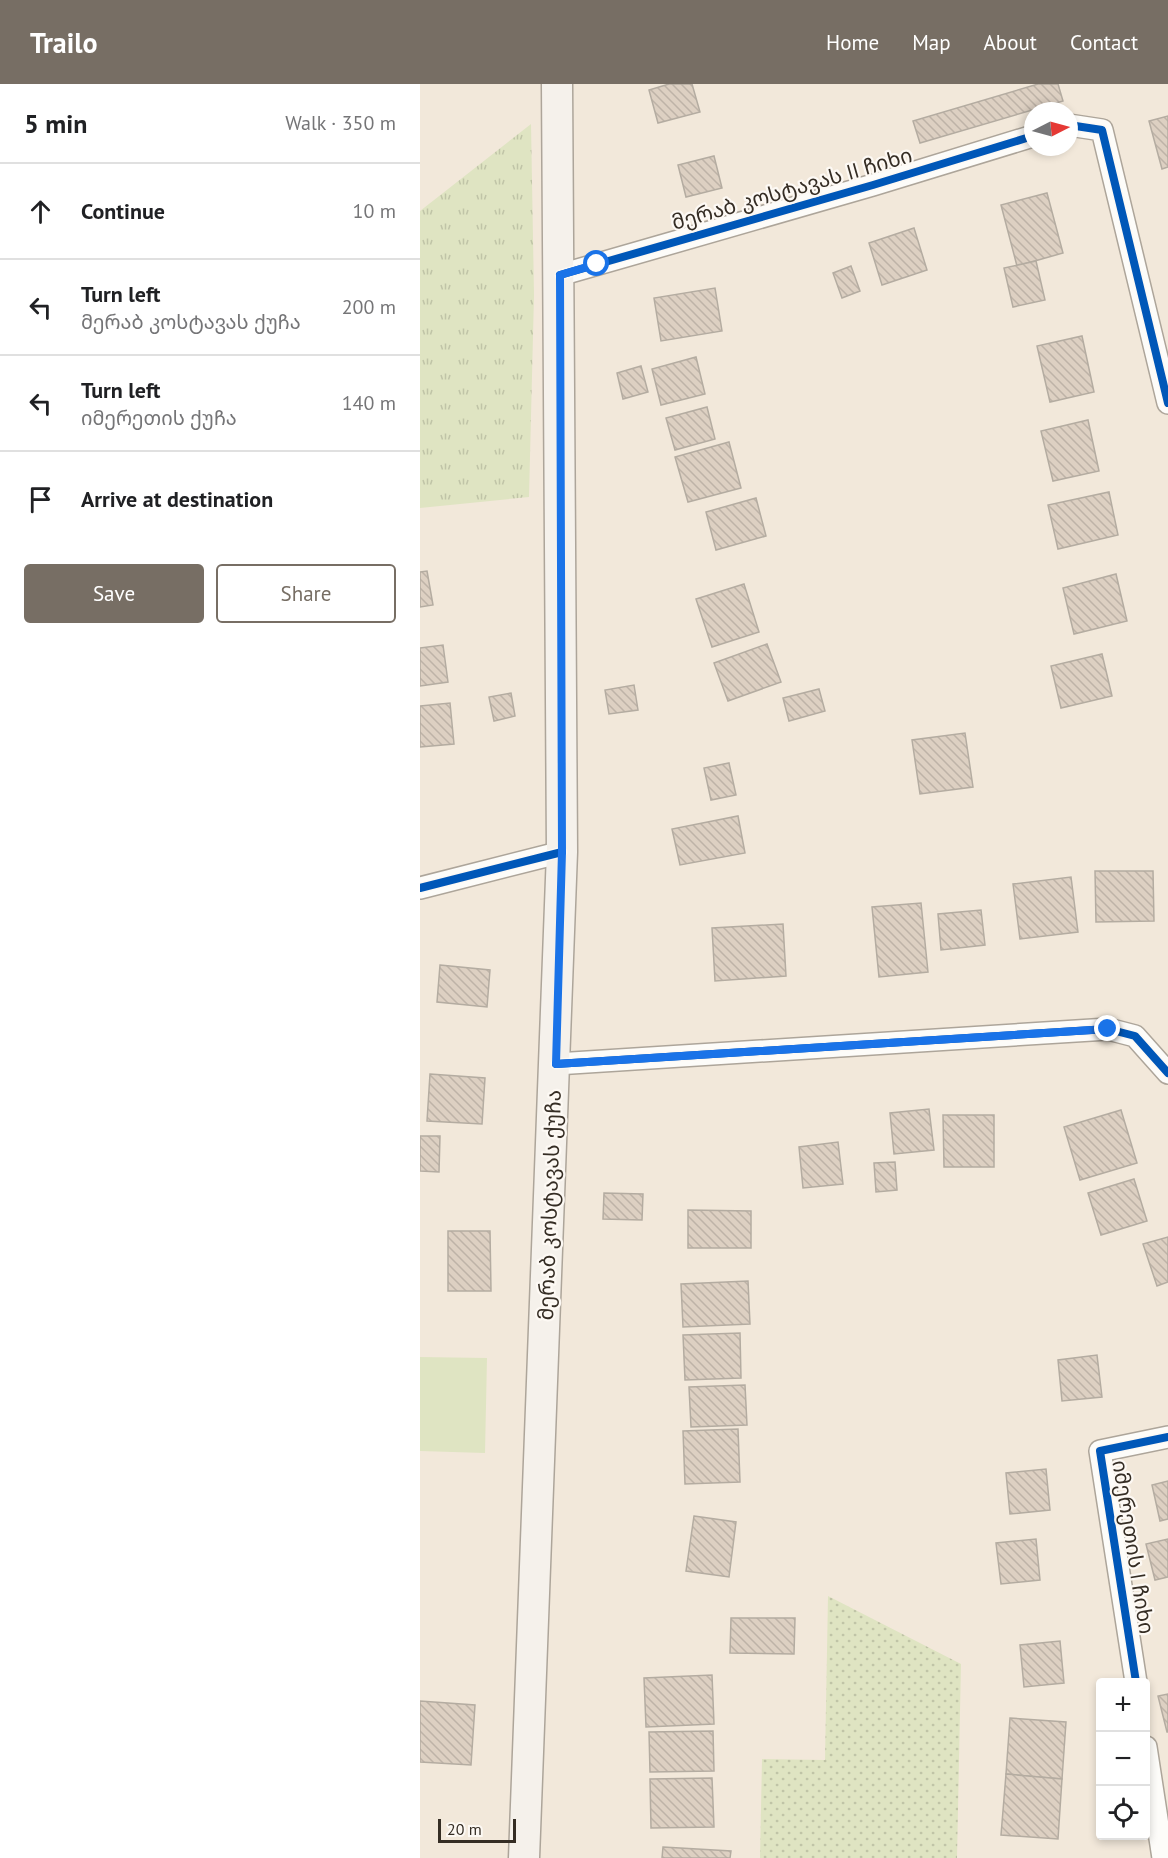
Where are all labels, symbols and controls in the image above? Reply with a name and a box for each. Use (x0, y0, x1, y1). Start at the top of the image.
text: Trailo (30, 24, 97, 61)
text: Home (826, 29, 879, 56)
text: Map (912, 29, 951, 56)
text: About (984, 29, 1037, 56)
text: Contact (1070, 29, 1138, 56)
north arrow (1024, 102, 1078, 156)
text: 5 min (24, 107, 87, 140)
text: Walk · 350 m (285, 110, 396, 136)
street label: მერაბ კოსტავას II ჩიხი (669, 141, 915, 236)
icon: ahead (24, 195, 57, 228)
text: Continue (81, 197, 165, 225)
text: 10 m (353, 198, 396, 224)
route start (583, 250, 609, 276)
text: Turn left (81, 280, 161, 308)
icon: left (24, 291, 57, 324)
text: 200 m (342, 294, 396, 320)
text: მერაბ კოსტავას ქუჩა (81, 309, 301, 335)
text: Turn left (81, 376, 161, 404)
icon: left (24, 387, 57, 420)
text: 140 m (342, 390, 396, 416)
text: იმერეთის ქუჩა (81, 405, 237, 431)
icon: arrive (24, 483, 57, 516)
text: Arrive at destination (81, 485, 273, 513)
button: Save (24, 564, 204, 623)
button: Share (216, 564, 396, 623)
route end (1094, 1015, 1120, 1041)
street label: მერაბ კოსტავას ქუჩა (532, 1089, 567, 1321)
street label: იმერეთის I ჩიხი (1106, 1458, 1161, 1636)
map controls (1096, 1678, 1150, 1840)
button: + (1096, 1678, 1150, 1732)
button: − (1096, 1732, 1150, 1786)
button: locate (1096, 1786, 1150, 1840)
scale bar (438, 1816, 516, 1844)
text: 20 m (447, 1819, 482, 1839)

